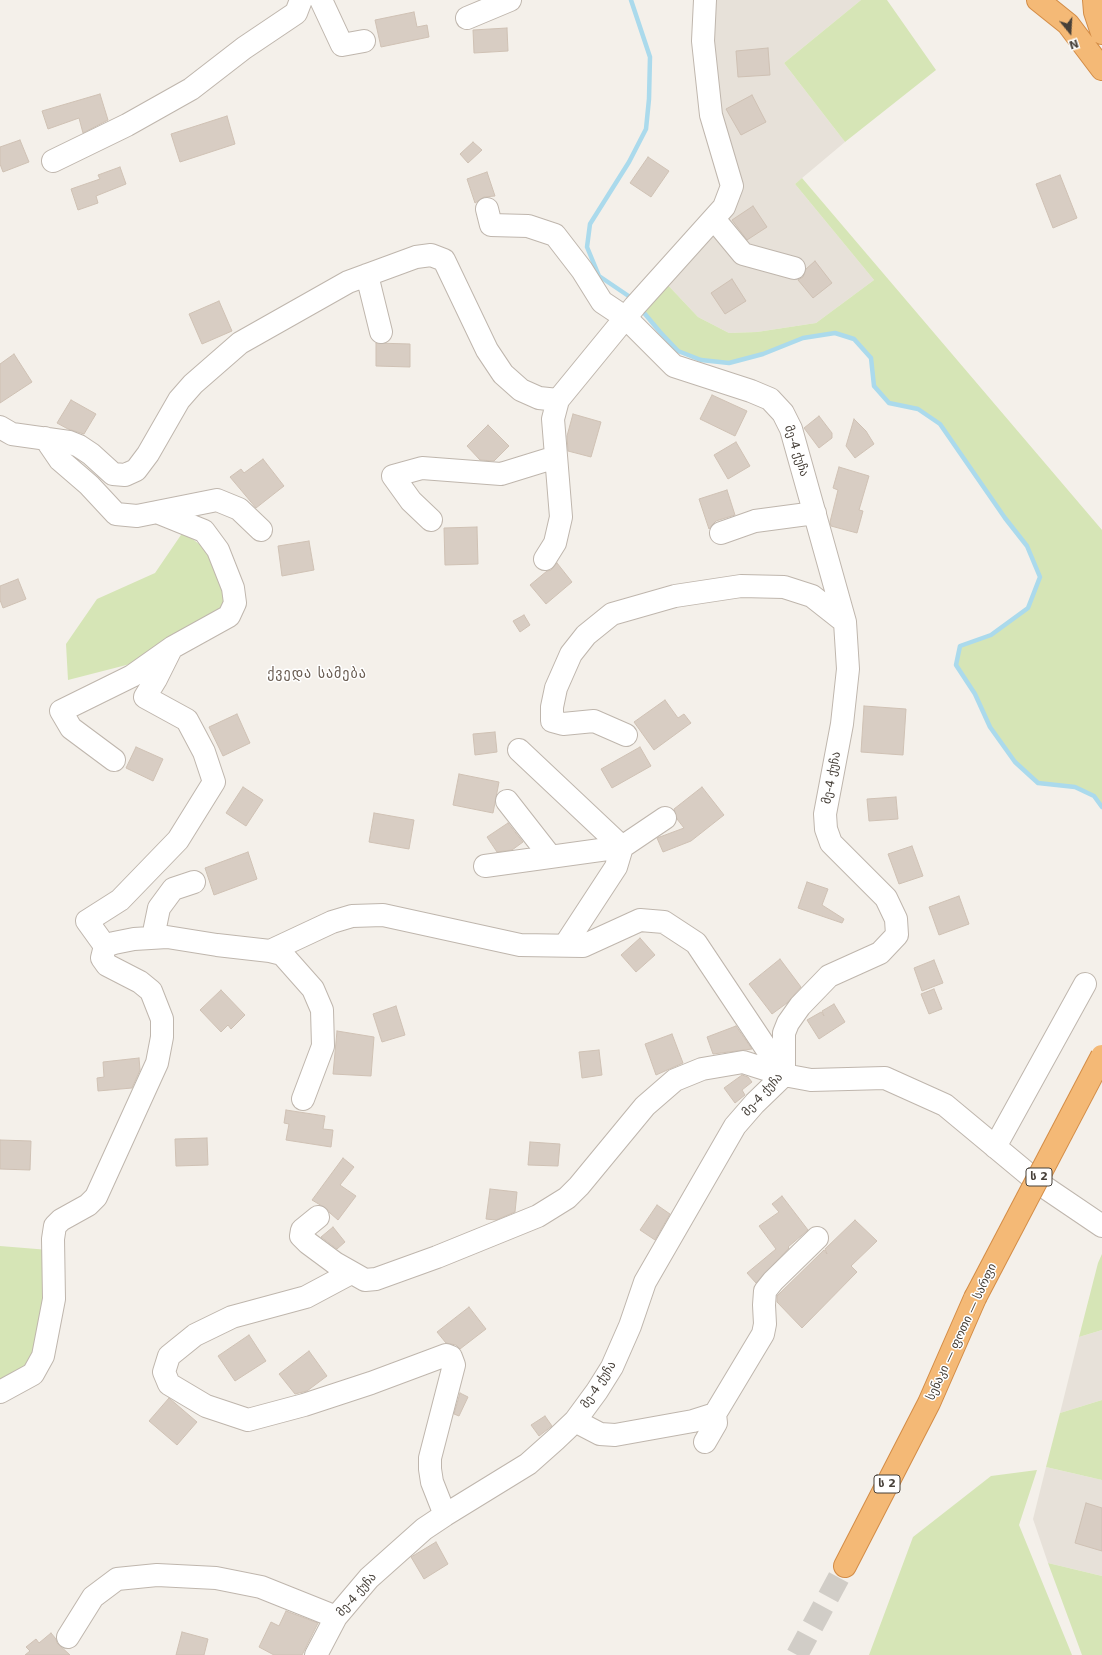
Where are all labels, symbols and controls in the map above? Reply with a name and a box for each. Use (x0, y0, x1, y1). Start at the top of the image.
north arrow (1050, 12, 1090, 52)
text: N (1067, 36, 1080, 51)
street label: მე-4 ქუჩა (781, 424, 811, 478)
district label: ქვედა სამება (267, 666, 367, 682)
street label: მე-4 ქუჩა (820, 751, 844, 805)
street label: მე-4 ქუჩა (740, 1071, 786, 1119)
road number: ს 2 (1026, 1168, 1052, 1186)
street label: სენაკი — ფოთი — სარფი (924, 1261, 1000, 1403)
street label: მე-4 ქუჩა (579, 1359, 619, 1411)
road number: ს 2 (874, 1475, 900, 1493)
street label: მე-4 ქუჩა (334, 1570, 380, 1620)

